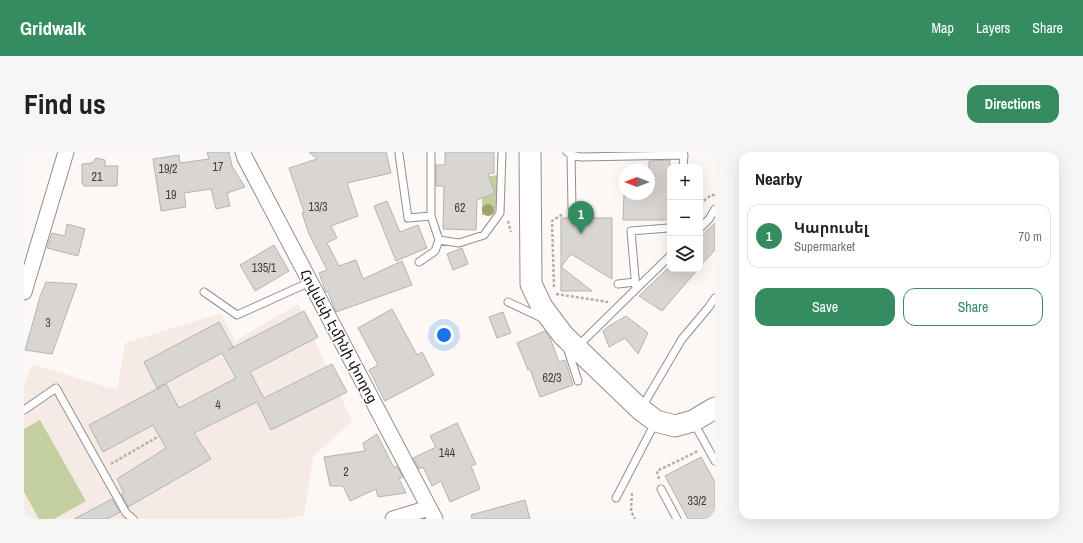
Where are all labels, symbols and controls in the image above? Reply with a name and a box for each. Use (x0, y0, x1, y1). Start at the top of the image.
text: Gridwalk (20, 15, 86, 41)
text: Map (932, 19, 954, 37)
text: Layers (976, 19, 1010, 37)
text: Share (1032, 19, 1063, 37)
text: Find us (24, 85, 106, 123)
button: Directions (967, 85, 1059, 123)
house number: 17 (213, 159, 224, 175)
house number: 19/2 (158, 161, 178, 177)
north arrow (619, 164, 655, 200)
map controls (667, 164, 703, 272)
button: + (667, 164, 703, 200)
text: Nearby (755, 167, 802, 190)
house number: 21 (92, 169, 103, 185)
house number: 19 (166, 187, 176, 203)
house number: 13/3 (308, 199, 328, 215)
house number: 62 (455, 200, 465, 216)
button: − (667, 200, 703, 236)
pin: 1 (568, 201, 594, 234)
text: Կարուսել (794, 217, 869, 238)
text: 1 (766, 228, 772, 245)
text: 70 m (1018, 228, 1042, 245)
button: layers (667, 236, 703, 272)
text: Supermarket (794, 238, 855, 255)
house number: 135/1 (252, 260, 277, 276)
street label: Հովսեփ Էմինի փողոց (296, 266, 382, 406)
button: Save (755, 288, 895, 326)
button: Share (903, 288, 1043, 326)
house number: 3 (45, 315, 51, 331)
your location (434, 325, 454, 345)
house number: 62/3 (542, 370, 562, 386)
house number: 4 (215, 397, 221, 413)
house number: 144 (439, 445, 456, 461)
house number: 2 (343, 464, 349, 480)
house number: 33/2 (687, 493, 707, 509)

